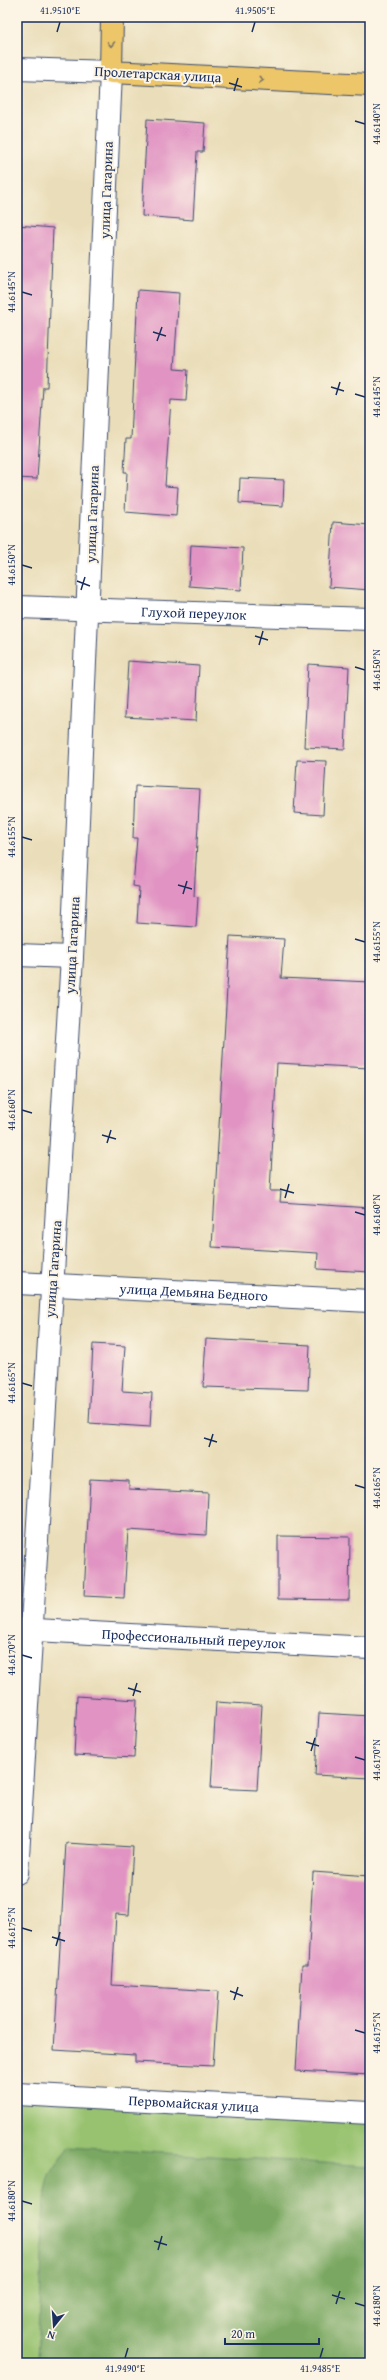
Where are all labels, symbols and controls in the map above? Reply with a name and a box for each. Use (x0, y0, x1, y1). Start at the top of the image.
text: 41.9510°E (40, 3, 80, 18)
text: 41.9505°E (235, 3, 275, 18)
one-way arrow (107, 41, 115, 47)
street label: Пролетарская улица (94, 61, 222, 87)
one-way arrow (258, 75, 264, 84)
text: 44.6140°N (369, 103, 384, 145)
street label: улица Гагарина (94, 141, 118, 240)
text: 44.6145°N (4, 271, 19, 313)
text: 44.6145°N (369, 376, 384, 418)
street label: улица Гагарина (80, 465, 104, 564)
text: 44.6150°N (4, 544, 19, 586)
street label: Глухой переулок (141, 601, 248, 625)
text: 44.6150°N (369, 649, 384, 691)
text: 44.6155°N (4, 816, 19, 858)
street label: улица Гагарина (59, 895, 85, 995)
text: 44.6155°N (369, 921, 384, 963)
text: 44.6160°N (4, 1089, 19, 1131)
text: 44.6160°N (369, 1194, 384, 1236)
street label: улица Гагарина (40, 1219, 66, 1319)
street label: улица Демьяна Бедного (118, 1278, 268, 1306)
text: 44.6165°N (4, 1362, 19, 1404)
text: 44.6165°N (369, 1467, 384, 1509)
street label: Профессиональный переулок (101, 1624, 287, 1653)
text: 44.6170°N (4, 1634, 19, 1676)
text: 44.6170°N (369, 1739, 384, 1781)
text: 44.6175°N (4, 1907, 19, 1949)
text: 44.6175°N (369, 2012, 384, 2054)
street label: Первомайская улица (128, 2090, 260, 2117)
text: 44.6180°N (4, 2180, 19, 2222)
text: 44.6180°N (369, 2285, 384, 2327)
north arrow (34, 2306, 74, 2346)
scale bar (225, 2320, 319, 2346)
text: 20 m (231, 2325, 255, 2342)
text: N (45, 2327, 57, 2344)
text: 41.9490°E (105, 2361, 145, 2376)
text: 41.9485°E (300, 2361, 340, 2376)

